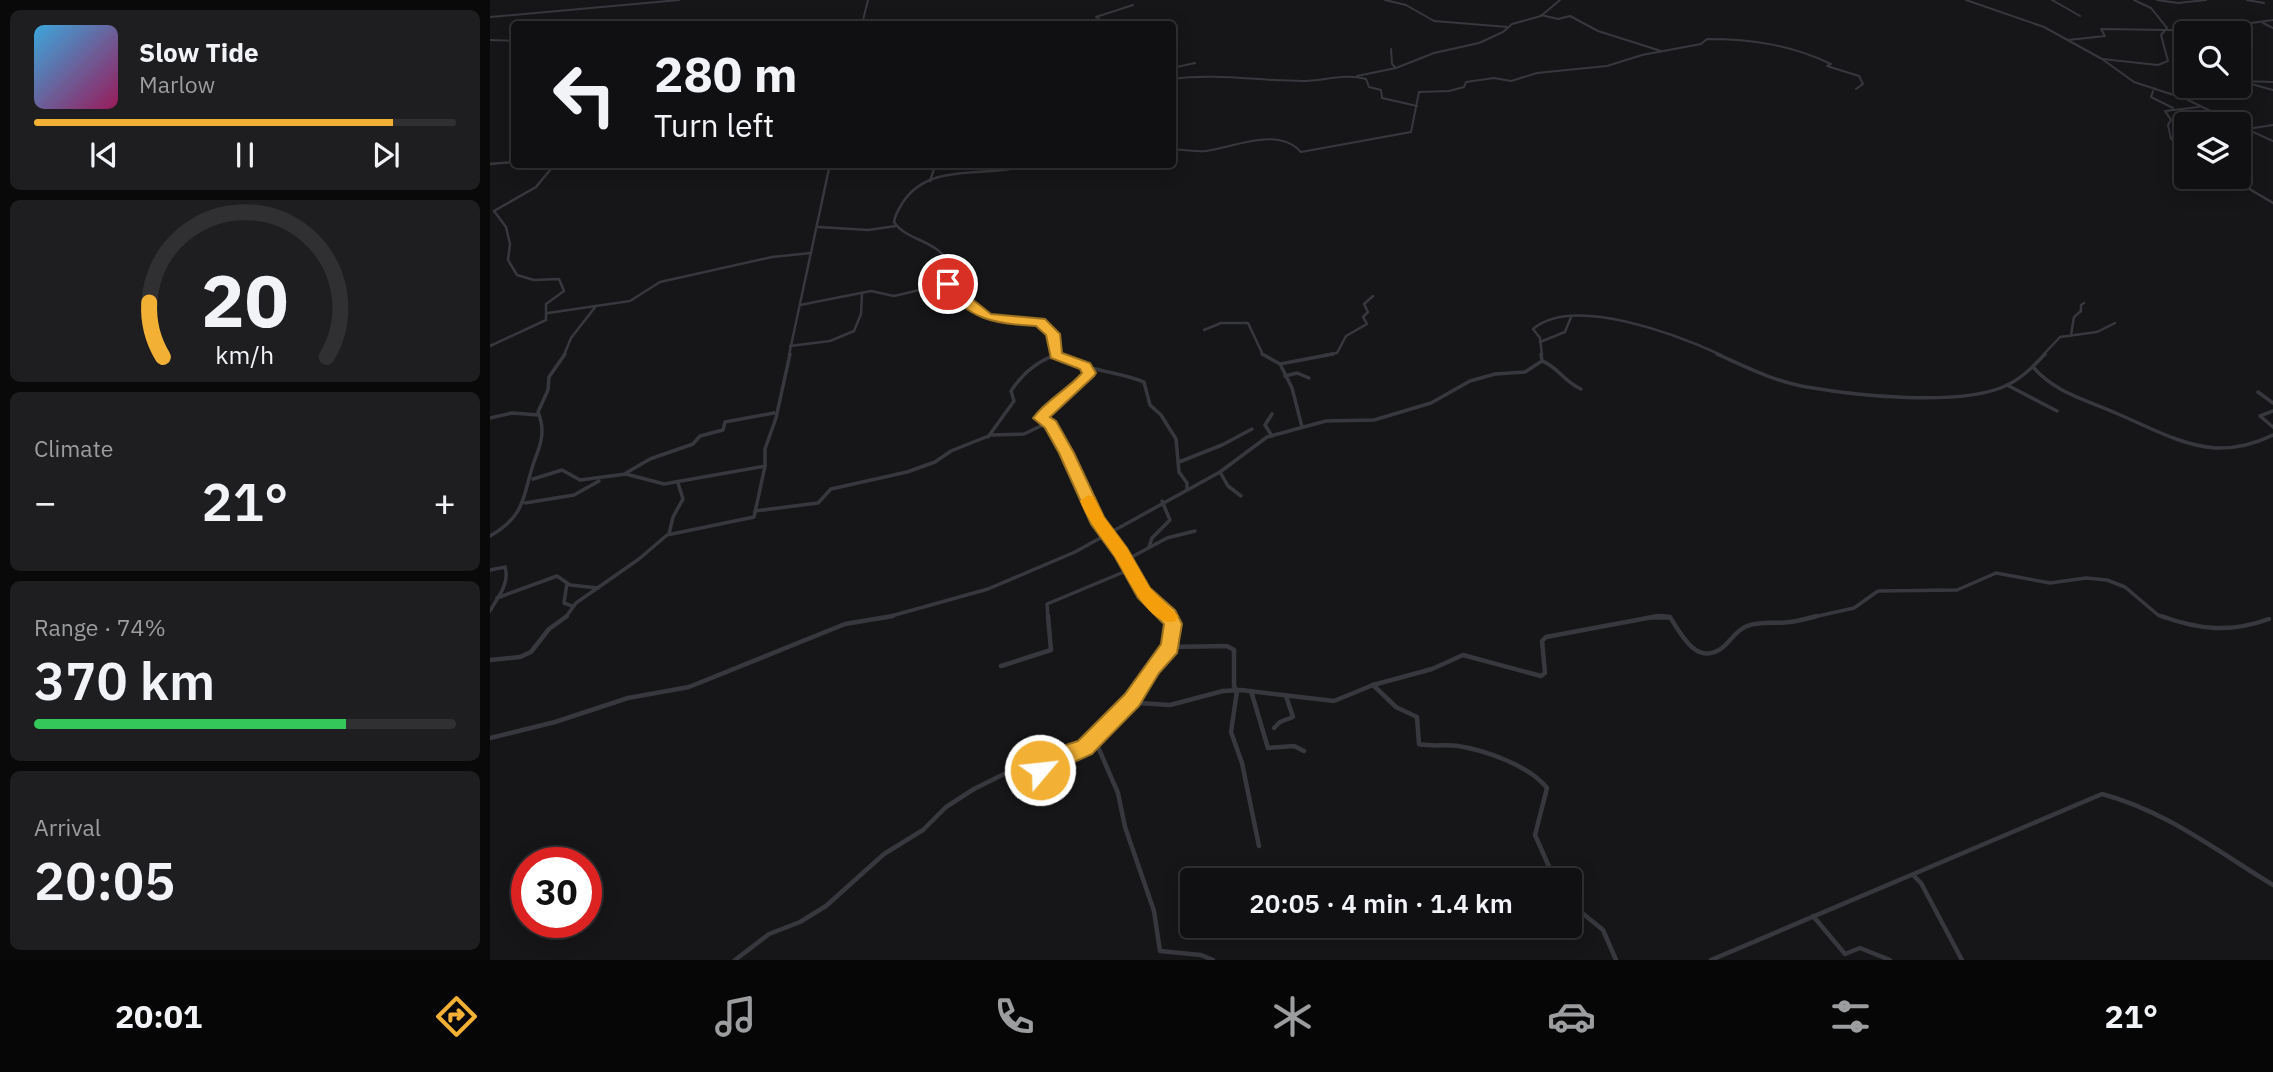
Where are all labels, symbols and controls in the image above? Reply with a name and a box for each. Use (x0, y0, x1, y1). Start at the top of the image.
map controls (2174, 21, 2251, 189)
button: search (2174, 21, 2251, 98)
text: Slow Tide (139, 35, 259, 69)
text: 280 m (654, 42, 798, 105)
icon: left (539, 49, 630, 140)
text: Marlow (139, 69, 215, 99)
text: Turn left (654, 104, 774, 146)
button: layers (2174, 112, 2251, 189)
icon: previous (85, 136, 123, 174)
icon: pause (226, 136, 264, 174)
icon: next (367, 136, 405, 174)
text: 20 (201, 252, 289, 347)
pin (918, 254, 978, 314)
icon: arrive (929, 265, 967, 303)
text: km/h (216, 337, 274, 370)
text: Climate (34, 433, 113, 463)
text: 21° (202, 468, 288, 535)
text: − (34, 477, 57, 526)
text: + (433, 477, 456, 526)
text: Range · 74% (34, 612, 166, 642)
text: 370 km (34, 647, 215, 714)
position arrow (1003, 733, 1077, 807)
text: Arrival (34, 812, 101, 842)
text: 20:05 (34, 847, 175, 914)
speed limit sign: 30 (511, 847, 602, 938)
text: 20:05 · 4 min · 1.4 km (1249, 886, 1513, 920)
icon: directions (432, 992, 481, 1041)
icon: music (711, 992, 760, 1041)
icon: phone (990, 992, 1039, 1041)
icon: climate (1268, 992, 1317, 1041)
icon: car (1547, 992, 1596, 1041)
icon: filters (1826, 992, 1875, 1041)
text: 20:01 (115, 995, 202, 1037)
text: 21° (2105, 995, 2158, 1037)

